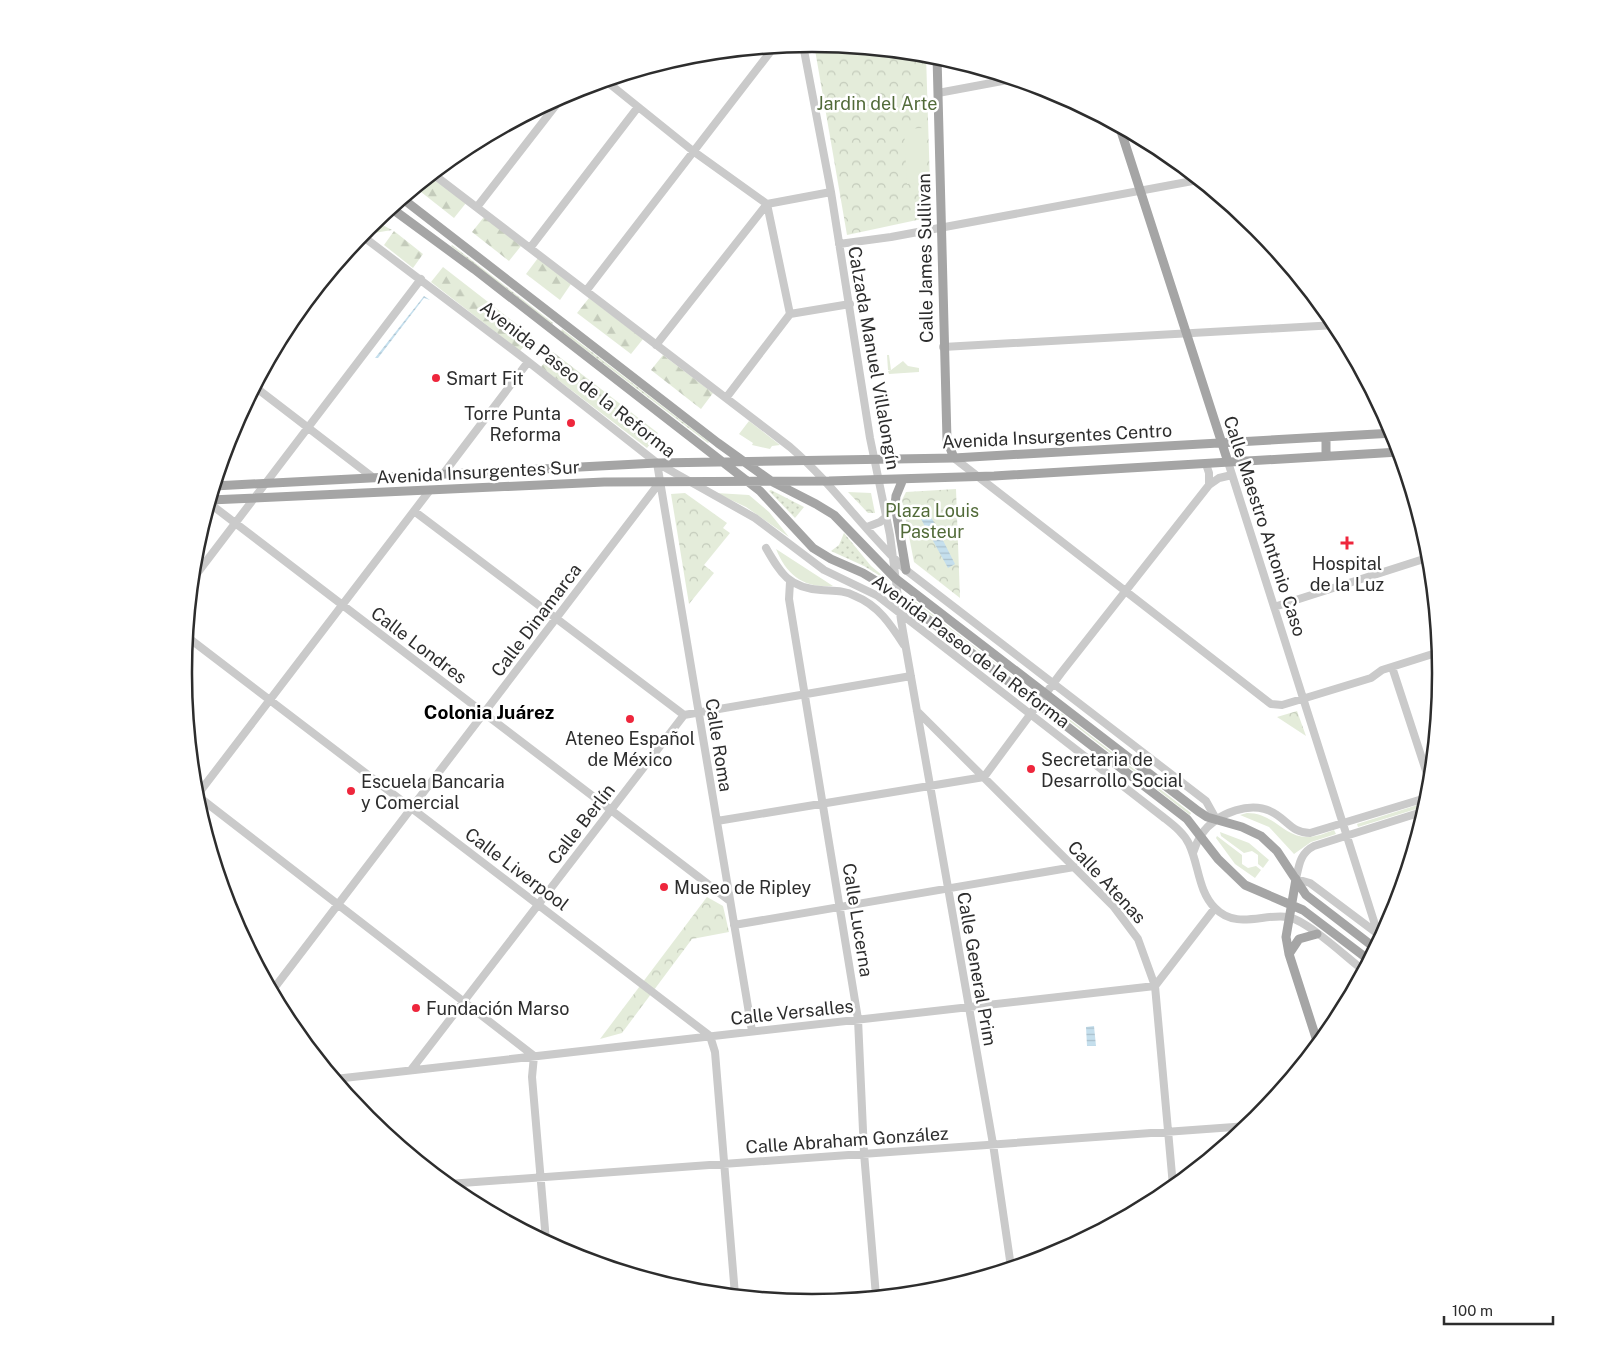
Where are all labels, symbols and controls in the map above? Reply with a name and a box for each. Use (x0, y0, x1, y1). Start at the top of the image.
park label: Jardin del Arte (816, 93, 938, 114)
street label: Calle James Sullivan (913, 173, 937, 343)
street label: Calzada Manuel Villalongín (844, 245, 904, 471)
street label: Avenida Paseo de la Reforma (476, 296, 680, 462)
place label: Smart Fit (446, 368, 524, 389)
marker: Smart Fit (430, 372, 442, 384)
place label: Torre Punta Reforma (464, 403, 561, 445)
street label: Calle Maestro Antonio Caso (1219, 413, 1311, 639)
marker: Torre Punta Reforma (565, 417, 577, 429)
street label: Avenida Insurgentes Centro (941, 419, 1173, 453)
street label: Avenida Insurgentes Sur (376, 456, 580, 488)
park label: Plaza Louis Pasteur (885, 500, 979, 542)
marker: Hospital de la Luz (1340, 536, 1354, 550)
place label: Hospital de la Luz (1310, 553, 1384, 595)
street label: Calle Dinamarca (487, 559, 585, 681)
street label: Avenida Paseo de la Reforma (868, 570, 1074, 732)
street label: Calle Londres (367, 602, 471, 688)
street label: Calle Roma (701, 697, 737, 793)
district label: Colonia Juárez (424, 701, 554, 723)
marker: Ateneo Español de México (624, 713, 636, 725)
place label: Ateneo Español de México (565, 728, 695, 770)
place label: Secretaria de Desarrollo Social (1041, 749, 1183, 791)
marker: Secretaria de Desarrollo Social (1025, 763, 1037, 775)
place label: Escuela Bancaria y Comercial (361, 771, 505, 813)
street label: Calle Berlín (543, 780, 619, 868)
marker: Escuela Bancaria y Comercial (345, 785, 357, 797)
street label: Calle Liverpool (461, 823, 573, 915)
street label: Calle Atenas (1064, 836, 1150, 928)
street label: Calle Lucerna (839, 862, 877, 978)
place label: Museo de Ripley (674, 877, 812, 898)
marker: Museo de Ripley (658, 881, 670, 893)
street label: Calle General Prim (953, 890, 1001, 1048)
street label: Calle Versalles (730, 995, 854, 1029)
place label: Fundación Marso (426, 998, 569, 1019)
marker: Fundación Marso (410, 1002, 422, 1014)
street label: Calle Abraham González (745, 1122, 949, 1158)
scale bar (1444, 1294, 1553, 1326)
text: 100 m (1452, 1302, 1493, 1319)

